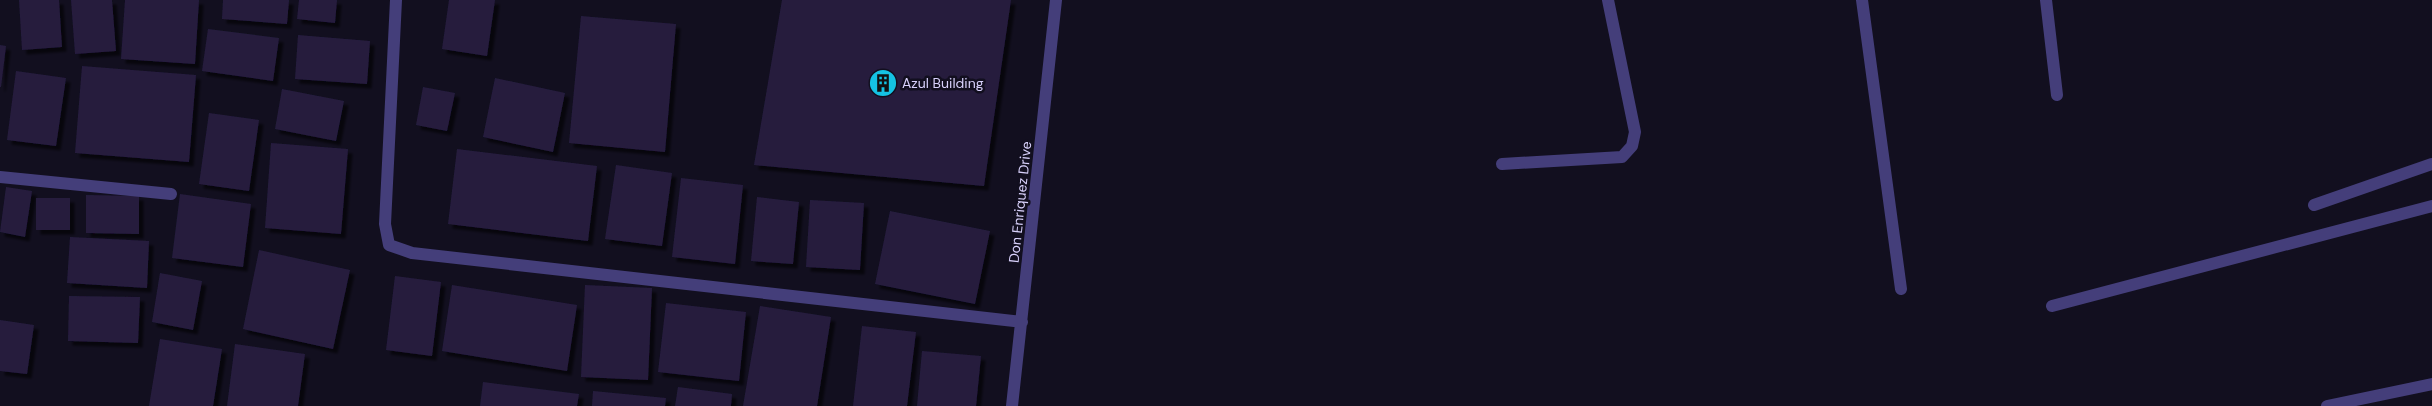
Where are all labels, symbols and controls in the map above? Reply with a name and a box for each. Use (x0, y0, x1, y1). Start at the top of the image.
building icon: Azul Building (868, 68, 898, 98)
place label: Azul Building (902, 74, 984, 92)
street label: Don Enriquez Drive (1005, 140, 1035, 264)

